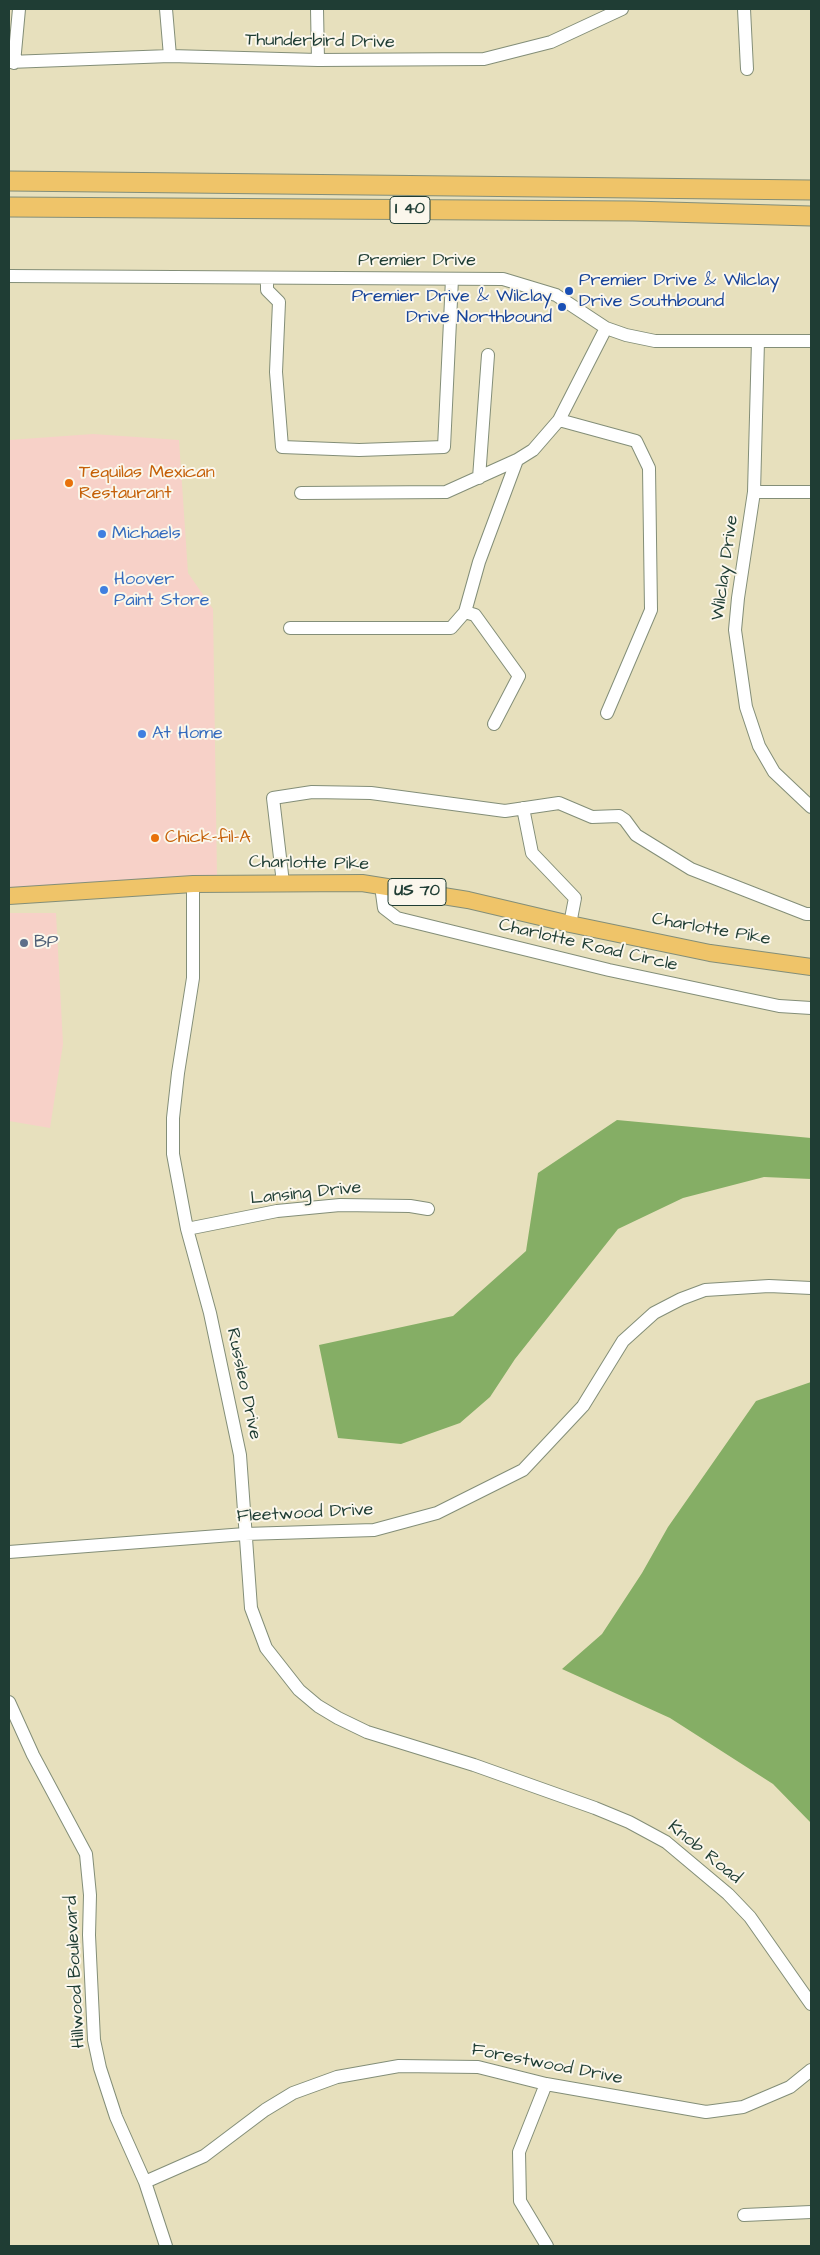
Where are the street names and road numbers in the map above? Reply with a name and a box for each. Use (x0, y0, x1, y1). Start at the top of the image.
street label: Thunderbird Drive (245, 30, 395, 54)
road number: I 40 (390, 196, 430, 224)
street label: Premier Drive (358, 250, 476, 272)
street label: Wilclay Drive (708, 514, 744, 622)
street label: Charlotte Pike (249, 852, 369, 876)
road number: US 70 (388, 879, 446, 906)
street label: Charlotte Pike (650, 909, 772, 951)
street label: Charlotte Road Circle (496, 915, 680, 977)
street label: Lansing Drive (250, 1177, 362, 1211)
street label: Russleo Drive (221, 1326, 265, 1442)
street label: Fleetwood Drive (236, 1500, 374, 1528)
street label: Knob Road (663, 1817, 745, 1889)
street label: Hillwood Boulevard (61, 1895, 91, 2049)
street label: Forestwood Drive (470, 2040, 624, 2090)

